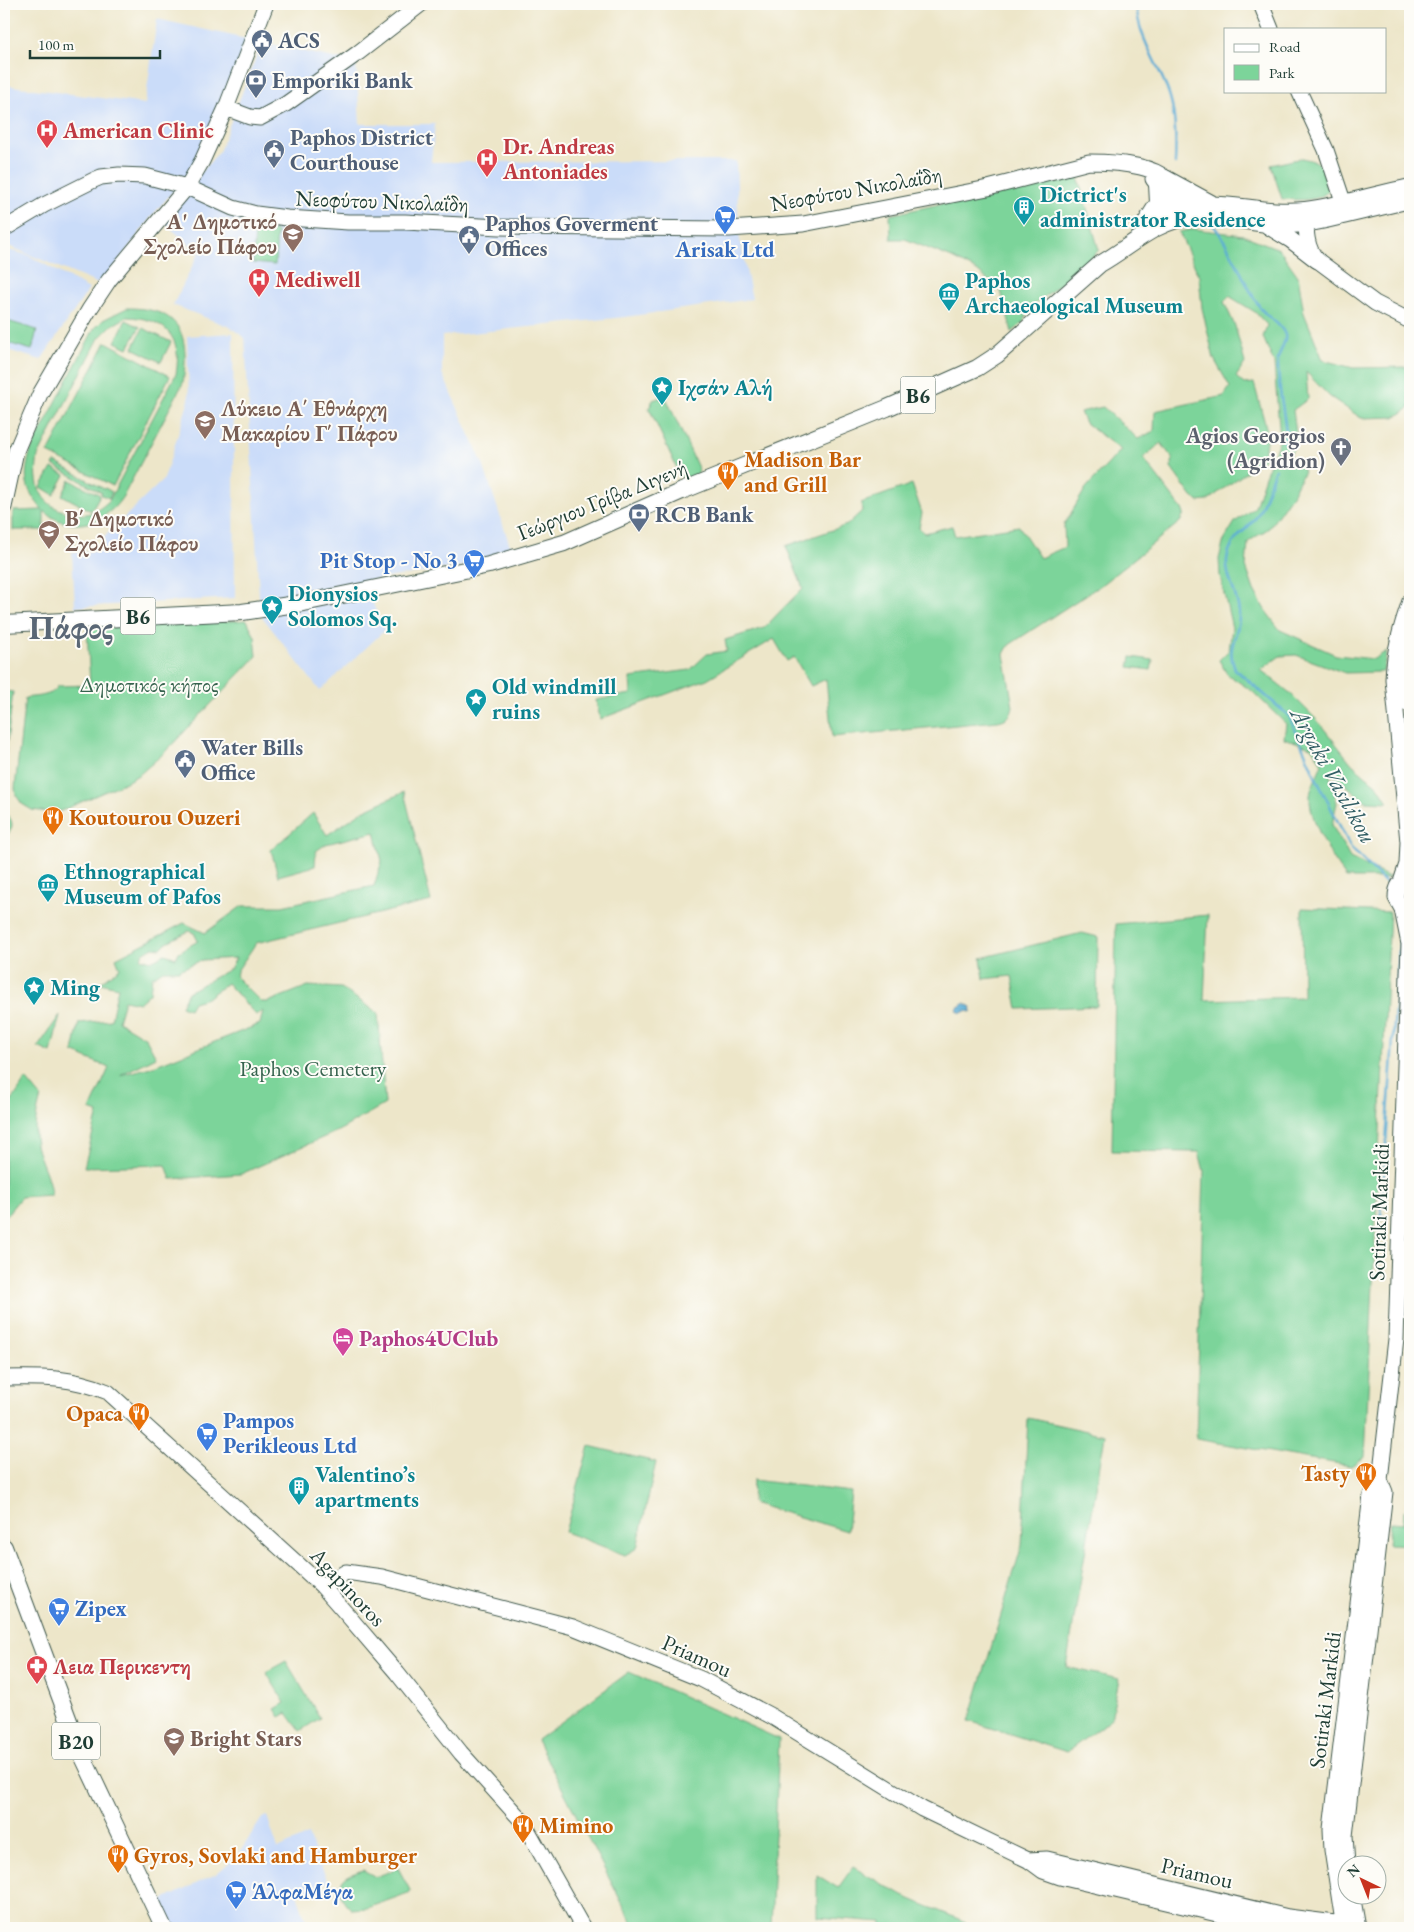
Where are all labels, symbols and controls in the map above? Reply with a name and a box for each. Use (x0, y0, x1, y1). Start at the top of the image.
place label: ACS (277, 26, 320, 55)
scale bar (30, 28, 160, 60)
public building icon: ACS (250, 28, 274, 59)
legend (1224, 28, 1386, 92)
text: 100 m (38, 35, 75, 54)
text: Road (1269, 37, 1301, 56)
text: Park (1269, 63, 1296, 82)
place label: Emporiki Bank (272, 66, 414, 95)
bank icon: Emporiki Bank (244, 68, 268, 99)
place label: American Clinic (62, 116, 214, 145)
hospital icon: American Clinic (35, 118, 59, 149)
place label: Paphos District Courthouse (290, 123, 434, 177)
place label: Dr. Andreas Antoniades (502, 132, 614, 186)
public building icon: Paphos District Courthouse (262, 138, 286, 169)
hospital icon: Dr. Andreas Antoniades (475, 147, 499, 178)
street label: Νεοφύτου Νικολαΐδη (768, 160, 944, 218)
place label: Dictrict's administrator Residence (1040, 180, 1265, 234)
street label: Νεοφύτου Νικολαΐδη (295, 183, 469, 219)
building icon: Dictrict's administrator Residence (1012, 195, 1036, 226)
supermarket icon: Arisak Ltd (713, 204, 737, 235)
place label: Α' Δημοτικό Σχολείο Πάφου (143, 207, 277, 261)
place label: Paphos Goverment Offices (485, 209, 659, 263)
school or university icon: Α' Δημοτικό Σχολείο Πάφου (281, 222, 305, 253)
public building icon: Paphos Goverment Offices (457, 224, 481, 255)
place label: Arisak Ltd (674, 235, 775, 264)
place label: Mediwell (275, 265, 360, 294)
place label: Paphos Archaeological Museum (964, 266, 1184, 320)
hospital icon: Mediwell (247, 267, 271, 298)
museum icon: Paphos Archaeological Museum (937, 281, 961, 312)
place label: Ιχσάν Αλή (678, 373, 773, 402)
place icon: Ιχσάν Αλή (650, 375, 674, 406)
road number: B6 (900, 376, 936, 414)
place label: Λύκειο Α΄ Εθνάρχη Μακαρίου Γ΄ Πάφου (220, 394, 398, 448)
school or university icon: Λύκειο Α΄ Εθνάρχη Μακαρίου Γ΄ Πάφου (193, 409, 217, 440)
place label: Agios Georgios (Agridion) (1185, 421, 1325, 475)
church icon: Agios Georgios (Agridion) (1329, 436, 1353, 467)
place label: Madison Bar and Grill (744, 445, 862, 499)
street label: Γεώργιου Γρίβα Διγενή (513, 453, 691, 547)
restaurant icon: Madison Bar and Grill (716, 460, 740, 491)
place label: RCB Bank (655, 500, 755, 529)
bank icon: RCB Bank (627, 502, 651, 533)
place label: Β΄ Δημοτικό Σχολείο Πάφου (65, 504, 199, 558)
school or university icon: Β΄ Δημοτικό Σχολείο Πάφου (37, 519, 61, 550)
place label: Pit Stop - No 3 (320, 546, 458, 575)
supermarket icon: Pit Stop - No 3 (462, 548, 486, 579)
place label: Dionysios Solomos Sq. (288, 579, 397, 633)
place icon: Dionysios Solomos Sq. (260, 594, 284, 625)
road number: B6 (120, 598, 156, 634)
district label: Πάφος (29, 607, 113, 649)
park label: Δημοτικός κήπος (79, 670, 219, 699)
place label: Old windmill ruins (492, 672, 616, 726)
place icon: Old windmill ruins (464, 687, 488, 718)
water label: Argaki Vasilikou (1283, 700, 1384, 849)
place label: Water Bills Office (201, 733, 303, 787)
public building icon: Water Bills Office (173, 748, 197, 779)
place label: Koutourou Ouzeri (69, 803, 241, 832)
restaurant icon: Koutourou Ouzeri (41, 805, 65, 836)
place label: Ethnographical Museum of Pafos (64, 857, 221, 911)
museum icon: Ethnographical Museum of Pafos (36, 872, 60, 903)
place label: Ming (50, 973, 101, 1002)
place icon: Ming (22, 975, 46, 1006)
park label: Paphos Cemetery (239, 1054, 387, 1083)
street label: Sotiraki Markidi (1362, 1143, 1396, 1281)
place label: Paphos4UClub (359, 1324, 498, 1353)
hotel icon: Paphos4UClub (331, 1326, 355, 1357)
place label: Opaca (66, 1399, 123, 1428)
restaurant icon: Opaca (127, 1401, 151, 1432)
place label: Pampos Perikleous Ltd (223, 1406, 357, 1460)
supermarket icon: Pampos Perikleous Ltd (195, 1421, 219, 1452)
place label: Tasty (1301, 1459, 1350, 1488)
place label: Valentino’s apartments (315, 1460, 419, 1514)
restaurant icon: Tasty (1354, 1461, 1378, 1492)
building icon: Valentino’s apartments (287, 1475, 311, 1506)
street label: Agapinoros (303, 1540, 392, 1633)
place label: Zipex (75, 1594, 127, 1623)
supermarket icon: Zipex (47, 1596, 71, 1627)
street label: Priamou (658, 1628, 737, 1684)
street label: Sotiraki Markidi (1302, 1630, 1348, 1770)
place label: Λεια Περικεντη (52, 1652, 191, 1681)
pharmacy icon: Λεια Περικεντη (25, 1654, 49, 1685)
road number: B20 (52, 1722, 100, 1760)
place label: Bright Stars (190, 1724, 302, 1753)
school or university icon: Bright Stars (162, 1726, 186, 1757)
place label: Mimino (539, 1811, 613, 1840)
restaurant icon: Mimino (511, 1813, 535, 1844)
place label: Gyros, Sovlaki and Hamburger (134, 1841, 418, 1870)
restaurant icon: Gyros, Sovlaki and Hamburger (106, 1843, 130, 1874)
street label: Priamou (1158, 1851, 1236, 1895)
north arrow (1336, 1854, 1386, 1904)
text: N (1343, 1860, 1364, 1881)
place label: ΆλφαΜέγα (251, 1877, 354, 1906)
supermarket icon: ΆλφαΜέγα (224, 1879, 248, 1910)

